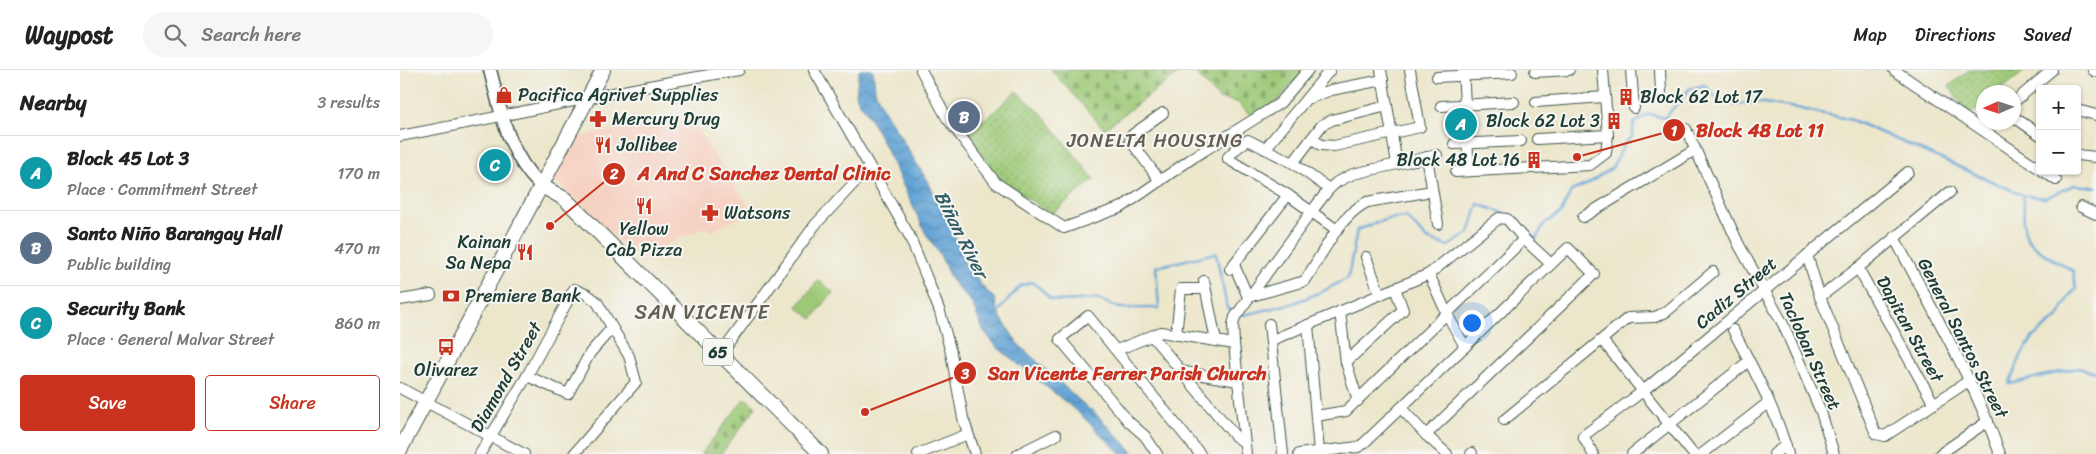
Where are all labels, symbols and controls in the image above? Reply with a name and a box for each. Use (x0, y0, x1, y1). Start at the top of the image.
search box (143, 12, 493, 57)
text: Waypost (25, 14, 113, 56)
text: Search here (201, 18, 301, 51)
text: Map (1854, 19, 1887, 51)
text: Directions (1915, 19, 1996, 51)
text: Saved (2024, 19, 2071, 51)
icon: search (161, 21, 189, 49)
place label: Pacifica Agrivet Supplies (518, 79, 719, 111)
place label: Block 62 Lot 17 (1640, 81, 1764, 113)
text: Nearby (20, 84, 86, 122)
shop icon: Pacifica Agrivet Supplies (494, 85, 514, 105)
north arrow (1976, 85, 2021, 130)
map controls (2036, 85, 2081, 175)
button: + (2036, 85, 2081, 130)
building icon: Block 62 Lot 17 (1616, 87, 1636, 107)
text: 3 results (317, 88, 380, 117)
pin: B (948, 98, 980, 136)
place label: Mercury Drug (612, 103, 720, 135)
pin: A (1445, 105, 1477, 143)
place label: Block 62 Lot 3 (1486, 105, 1600, 137)
pharmacy icon: Mercury Drug (588, 109, 608, 129)
building icon: Block 62 Lot 3 (1604, 111, 1624, 131)
callout: Block 48 Lot 11 (1661, 113, 1834, 147)
text: Block 48 Lot 11 (1696, 114, 1824, 147)
text: 1 (1671, 118, 1678, 144)
district label: JONELTA HOUSING (1066, 124, 1243, 157)
place label: Jollibee (616, 129, 677, 161)
button: − (2036, 130, 2081, 175)
restaurant icon: Jollibee (593, 135, 613, 155)
text: Block 45 Lot 3 (67, 142, 189, 175)
place label: Block 48 Lot 16 (1396, 144, 1520, 176)
pin: C (479, 146, 511, 184)
building icon: Block 48 Lot 16 (1524, 150, 1544, 170)
callout: A And C Sanchez Dental Clinic (602, 157, 901, 191)
text: A And C Sanchez Dental Clinic (636, 157, 891, 190)
text: A (31, 159, 41, 188)
text: 170 m (337, 159, 380, 188)
text: 2 (609, 161, 619, 187)
text: Place · Commitment Street (67, 175, 257, 204)
water label: Biñan River (925, 184, 999, 287)
restaurant icon: Yellow Cab Pizza (634, 196, 654, 216)
place label: Watsons (724, 197, 791, 229)
pharmacy icon: Watsons (700, 203, 720, 223)
place label: Yellow Cab Pizza (606, 213, 682, 266)
text: Santo Niño Barangay Hall (67, 217, 282, 250)
place label: Kainan Sa Nepa (446, 226, 511, 279)
text: B (31, 234, 41, 263)
text: 470 m (334, 234, 380, 263)
restaurant icon: Kainan Sa Nepa (515, 242, 535, 262)
street label: Cadiz Street (1688, 249, 1785, 337)
text: Public building (67, 250, 171, 279)
street label: General Santos Street (1909, 252, 2018, 425)
street label: Dapitan Street (1867, 270, 1953, 389)
place label: Premiere Bank (465, 280, 581, 312)
bank icon: Premiere Bank (441, 286, 461, 306)
street label: Tacloban Street (1770, 287, 1850, 415)
text: Security Bank (67, 292, 186, 325)
district label: SAN VICENTE (634, 295, 770, 330)
text: C (31, 309, 41, 338)
text: 860 m (335, 309, 380, 338)
your location (1459, 310, 1485, 336)
street label: Diamond Street (461, 315, 551, 439)
text: Place · General Malvar Street (67, 325, 274, 354)
bus stop icon: Olivarez (436, 337, 456, 357)
road number: 65 (703, 338, 733, 366)
place label: Olivarez (414, 354, 478, 386)
callout: San Vicente Ferrer Parish Church (952, 356, 1277, 390)
text: San Vicente Ferrer Parish Church (987, 357, 1266, 390)
text: 3 (960, 361, 970, 387)
button: Save (20, 375, 195, 431)
button: Share (205, 375, 380, 431)

